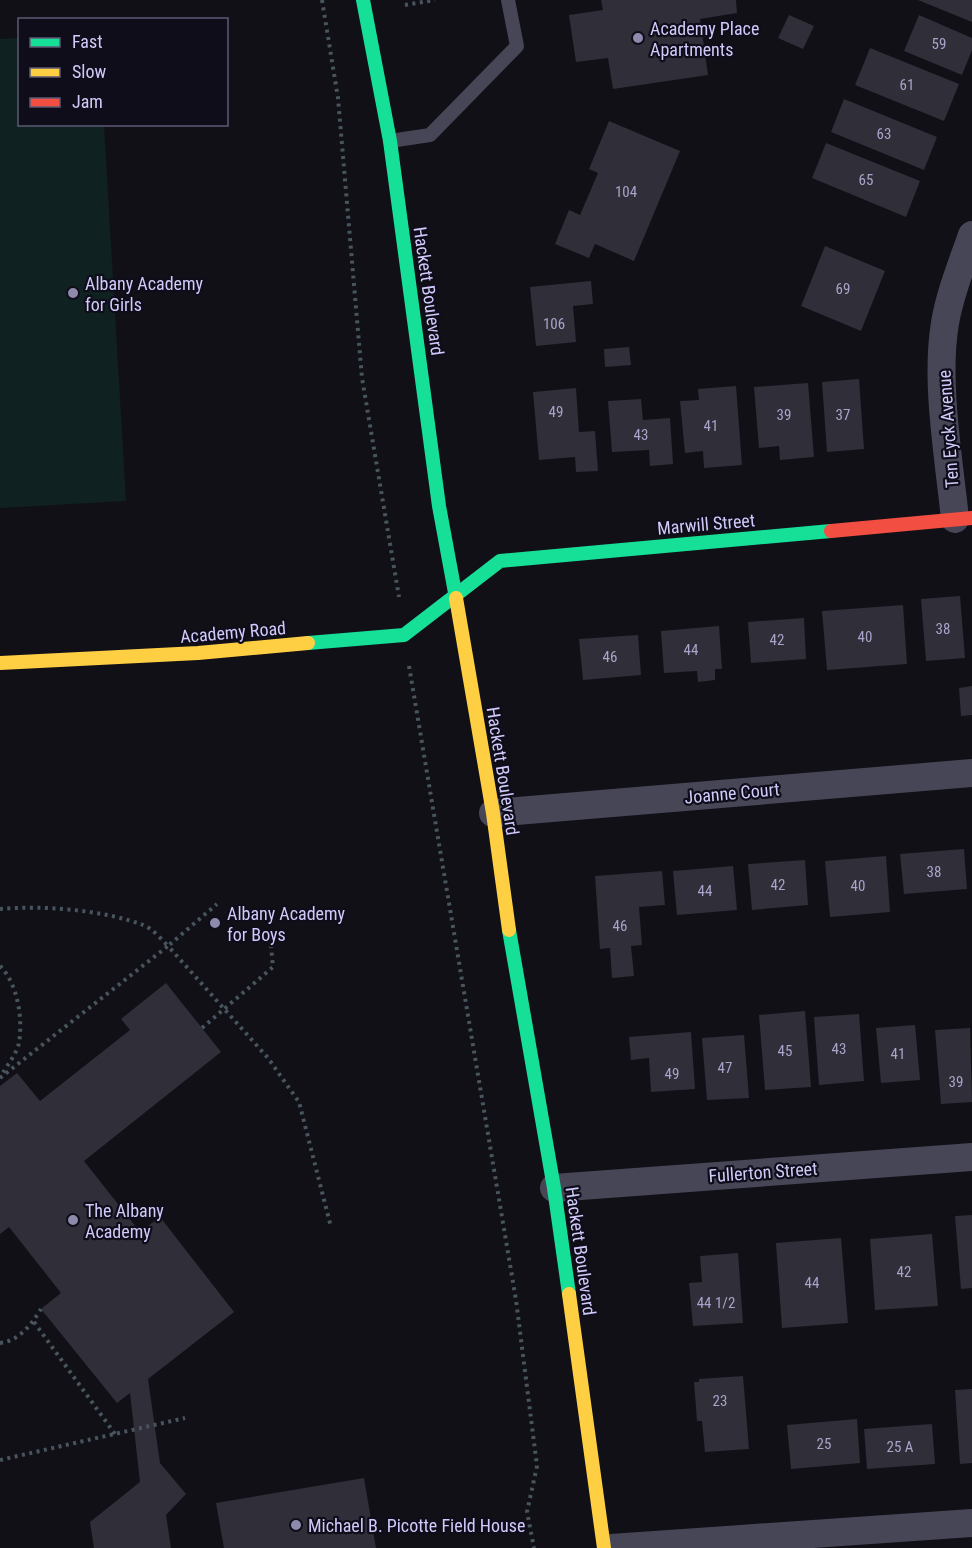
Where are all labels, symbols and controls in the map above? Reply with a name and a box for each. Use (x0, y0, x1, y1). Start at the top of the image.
legend (18, 18, 228, 126)
place label: Academy Place Apartments (650, 18, 759, 60)
text: Fast (72, 31, 103, 52)
marker: Academy Place Apartments (631, 31, 645, 45)
house number: 59 (932, 35, 946, 53)
text: Slow (72, 61, 107, 82)
house number: 61 (900, 76, 914, 94)
text: Jam (72, 91, 103, 112)
house number: 63 (877, 125, 891, 143)
house number: 65 (859, 171, 873, 189)
house number: 104 (615, 183, 637, 201)
street label: Hackett Boulevard (410, 225, 448, 357)
place label: Albany Academy for Girls (85, 273, 204, 315)
house number: 69 (836, 280, 850, 298)
marker: Albany Academy for Girls (66, 286, 80, 300)
house number: 106 (543, 315, 565, 333)
street label: Ten Eyck Avenue (933, 369, 963, 489)
house number: 49 (549, 403, 563, 421)
house number: 39 (777, 406, 791, 424)
house number: 37 (836, 406, 850, 424)
house number: 41 (704, 417, 718, 435)
house number: 43 (634, 426, 648, 444)
street label: Marwill Street (656, 509, 756, 539)
street label: Academy Road (179, 617, 287, 647)
house number: 38 (936, 620, 950, 638)
house number: 40 (858, 628, 872, 646)
house number: 42 (770, 631, 784, 649)
house number: 44 (684, 641, 698, 659)
house number: 46 (603, 648, 617, 666)
street label: Hackett Boulevard (482, 705, 524, 837)
street label: Joanne Court (683, 778, 781, 808)
house number: 38 (927, 863, 941, 881)
house number: 42 (771, 876, 785, 894)
house number: 40 (851, 877, 865, 895)
house number: 44 (698, 882, 712, 900)
place label: Albany Academy for Boys (227, 903, 346, 945)
marker: Albany Academy for Boys (208, 916, 222, 930)
house number: 46 (613, 917, 627, 935)
house number: 43 (832, 1040, 846, 1058)
house number: 45 (778, 1042, 792, 1060)
house number: 41 (891, 1045, 905, 1063)
house number: 47 (718, 1059, 732, 1077)
house number: 49 (665, 1065, 679, 1083)
house number: 39 (949, 1073, 963, 1091)
street label: Fullerton Street (708, 1158, 818, 1186)
street label: Hackett Boulevard (562, 1185, 600, 1317)
place label: The Albany Academy (85, 1200, 164, 1242)
marker: The Albany Academy (66, 1213, 80, 1227)
house number: 42 (897, 1263, 911, 1281)
house number: 44 (805, 1274, 819, 1292)
house number: 44 1/2 (697, 1294, 735, 1312)
house number: 23 (713, 1392, 727, 1410)
house number: 25 (817, 1435, 831, 1453)
house number: 25 A (887, 1438, 914, 1456)
place label: Michael B. Picotte Field House (308, 1515, 525, 1536)
marker: Michael B. Picotte Field House (289, 1518, 303, 1532)

